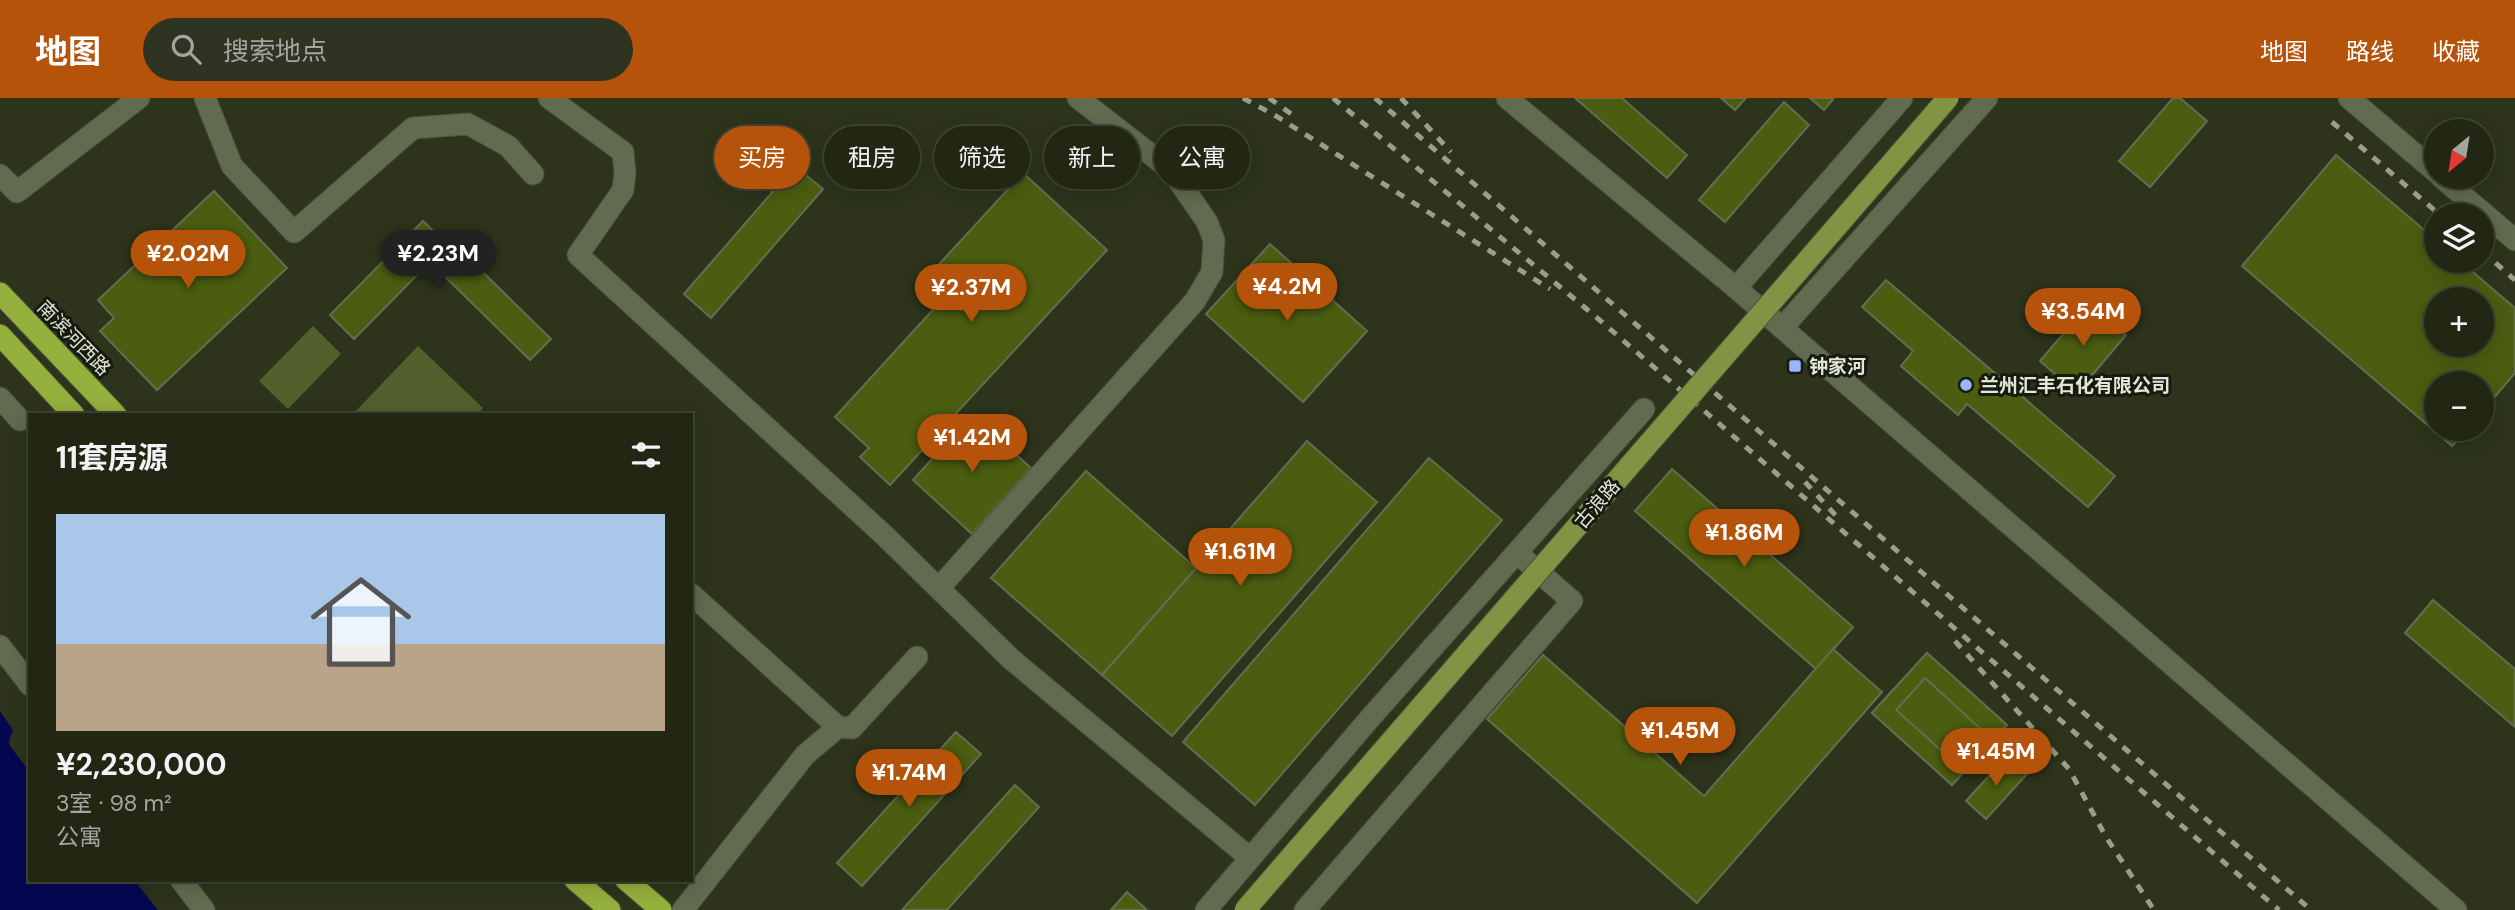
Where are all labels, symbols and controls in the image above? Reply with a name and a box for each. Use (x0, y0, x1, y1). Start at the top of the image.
search box (143, 18, 633, 81)
text: 地图 (35, 30, 101, 73)
icon: search (167, 30, 205, 68)
text: 搜索地点 (223, 34, 327, 68)
text: 地图 (2260, 36, 2308, 67)
text: 路线 (2346, 36, 2394, 67)
text: 收藏 (2432, 36, 2480, 67)
north arrow (2424, 119, 2494, 189)
map controls (2424, 119, 2494, 441)
chip: 买房 (714, 126, 810, 189)
chip: 租房 (824, 126, 920, 189)
chip: 筛选 (934, 126, 1030, 189)
chip: 新上 (1044, 126, 1140, 189)
chip: 公寓 (1154, 126, 1250, 189)
button: layers (2424, 203, 2494, 273)
pin: ¥2.02M (131, 230, 245, 290)
pin: ¥2.23M (381, 230, 495, 290)
text: ¥2.02M (147, 238, 229, 268)
text: ¥2.23M (397, 238, 479, 268)
pin: ¥2.37M (914, 264, 1028, 324)
pin: ¥4.2M (1238, 264, 1336, 323)
text: ¥4.2M (1252, 271, 1322, 301)
text: ¥2.37M (931, 272, 1011, 302)
button: + (2424, 287, 2494, 357)
pin: ¥3.54M (2026, 288, 2140, 348)
street label: 南滨河西路 (32, 295, 116, 381)
text: ¥3.54M (2041, 296, 2125, 326)
place label: 钟家河 (1809, 354, 1866, 379)
marker: 钟家河 (1787, 358, 1803, 374)
button: − (2424, 371, 2494, 441)
place label: 兰州汇丰石化有限公司 (1980, 373, 2170, 398)
marker: 兰州汇丰石化有限公司 (1958, 377, 1974, 393)
pin: ¥1.42M (915, 414, 1029, 474)
text: ¥1.42M (933, 422, 1011, 452)
icon: filters (627, 436, 665, 474)
text: 11套房源 (56, 438, 168, 477)
street label: 古浪路 (1569, 474, 1625, 534)
pin: ¥1.86M (1687, 510, 1801, 569)
text: ¥1.86M (1705, 517, 1783, 547)
pin: ¥1.61M (1183, 528, 1297, 588)
text: ¥1.61M (1204, 536, 1276, 566)
icon: home (298, 559, 424, 685)
pin: ¥1.45M (1623, 708, 1737, 767)
text: ¥1.45M (1641, 715, 1719, 745)
pin: ¥1.45M (1939, 728, 2053, 788)
text: ¥1.45M (1957, 736, 2035, 766)
text: ¥2,230,000 (56, 745, 227, 784)
pin: ¥1.74M (852, 750, 966, 809)
text: ¥1.74M (872, 757, 946, 787)
text: 3室 · 98 m² (56, 788, 172, 818)
text: 公寓 (56, 822, 102, 852)

